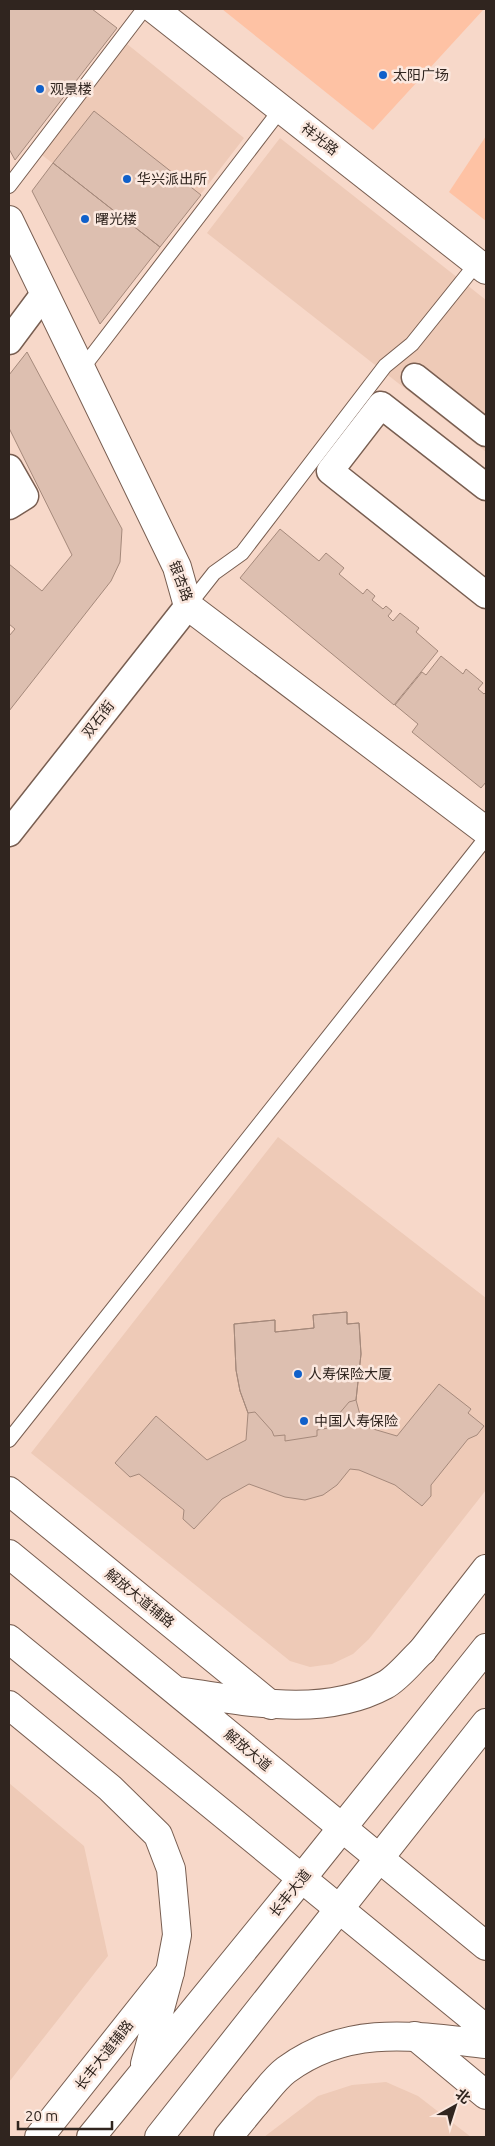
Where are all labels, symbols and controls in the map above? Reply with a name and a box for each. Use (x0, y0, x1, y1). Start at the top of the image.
place label: 太阳广场 (393, 67, 449, 83)
marker: 太阳广场 (377, 69, 389, 81)
place label: 观景楼 (50, 81, 92, 97)
marker: 观景楼 (34, 83, 46, 95)
street label: 祥光路 (299, 120, 341, 158)
place label: 华兴派出所 (137, 171, 207, 187)
marker: 华兴派出所 (121, 173, 133, 185)
place label: 曙光楼 (95, 211, 137, 227)
marker: 曙光楼 (79, 213, 91, 225)
street label: 银杏路 (166, 559, 196, 603)
street label: 双石街 (79, 698, 117, 740)
place label: 人寿保险大厦 (308, 1366, 392, 1382)
marker: 人寿保险大厦 (292, 1368, 304, 1380)
place label: 中国人寿保险 (314, 1413, 398, 1429)
marker: 中国人寿保险 (298, 1415, 310, 1427)
street label: 解放大道辅路 (102, 1565, 178, 1631)
street label: 解放大道 (221, 1726, 275, 1774)
street label: 长丰大道 (266, 1866, 314, 1920)
street label: 长丰大道辅路 (72, 2017, 136, 2093)
north arrow (430, 2081, 480, 2131)
text: 北 (453, 2085, 474, 2107)
scale bar (18, 2098, 111, 2130)
text: 20 m (25, 2107, 58, 2124)

